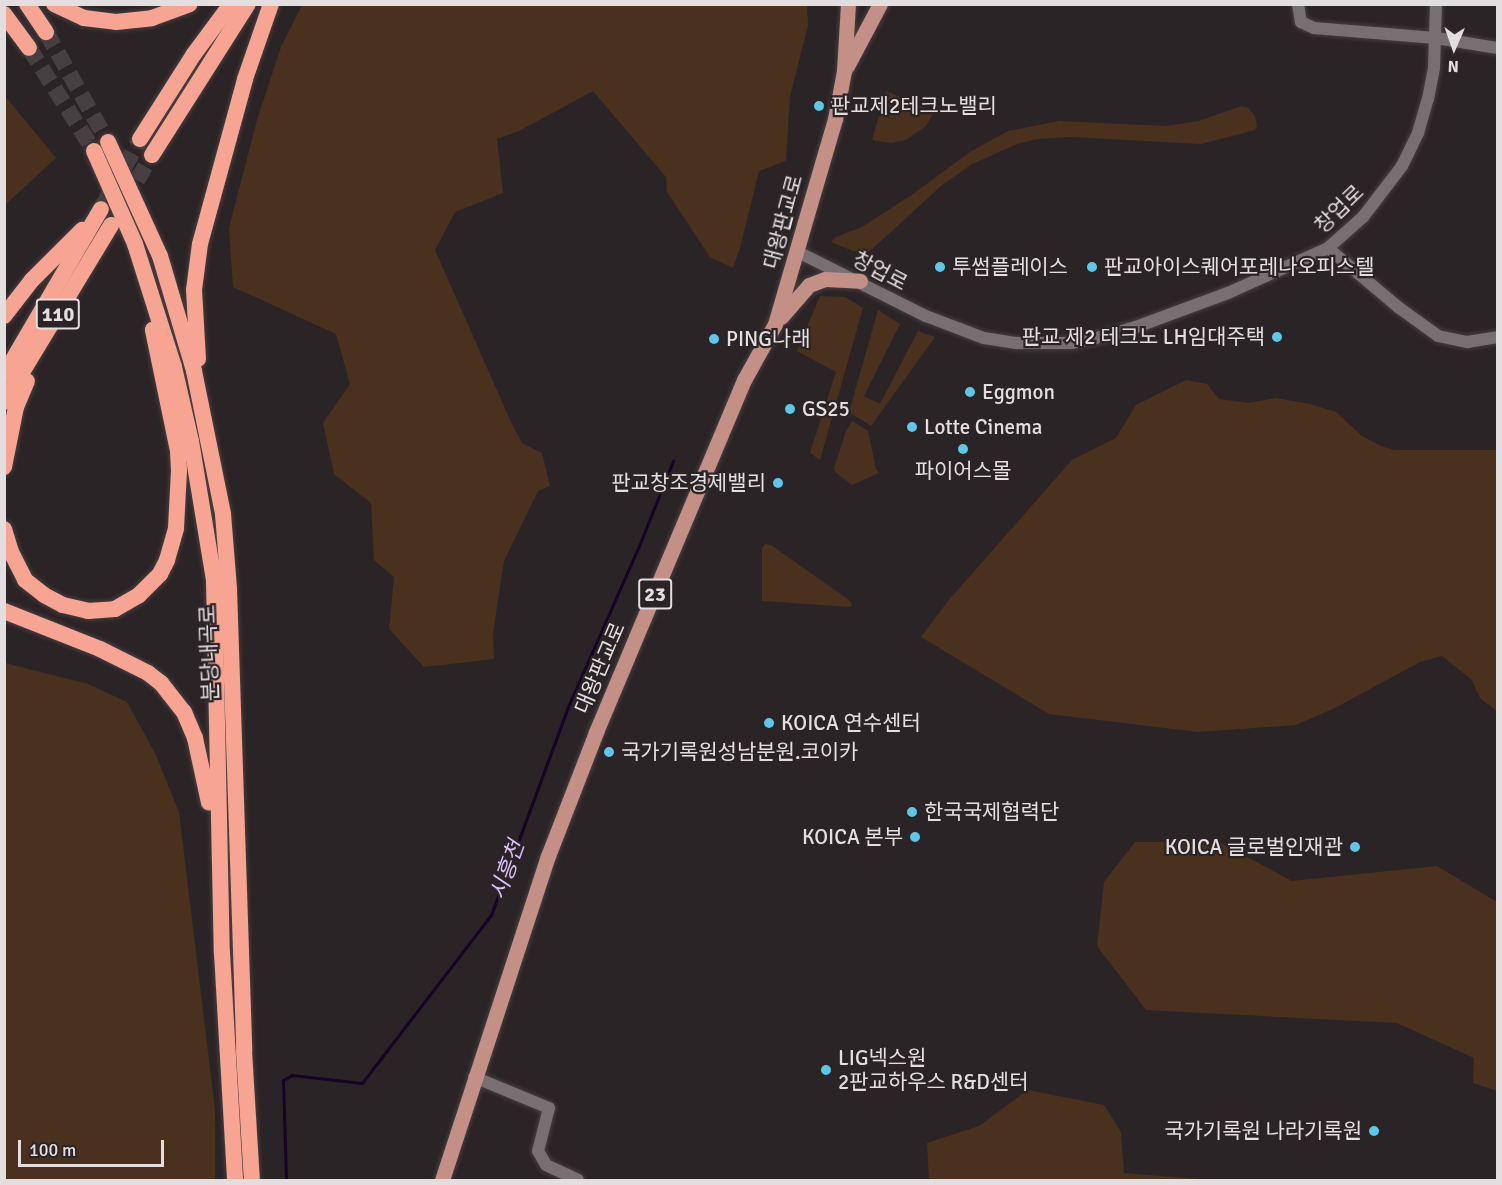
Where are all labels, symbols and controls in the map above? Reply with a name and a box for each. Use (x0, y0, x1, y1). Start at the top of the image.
north arrow (1424, 18, 1484, 78)
text: N (1447, 56, 1459, 76)
place label: 판교제2테크노밸리 (831, 93, 997, 119)
marker: 판교제2테크노밸리 (812, 99, 826, 113)
street label: 대왕판교로 (758, 172, 808, 272)
street label: 창업로 (1309, 180, 1369, 238)
street label: 창업로 (848, 246, 912, 296)
place label: 투썸플레이스 (952, 254, 1068, 280)
place label: 판교아이스퀘어포레나오피스텔 (1104, 254, 1374, 280)
marker: 투썸플레이스 (933, 260, 947, 274)
marker: 판교아이스퀘어포레나오피스텔 (1085, 260, 1099, 274)
road number: 110 (36, 297, 80, 331)
place label: 판교 제2 테크노 LH임대주택 (1022, 324, 1265, 350)
place label: PING나래 (726, 326, 810, 352)
marker: 판교 제2 테크노 LH임대주택 (1270, 330, 1284, 344)
marker: PING나래 (707, 332, 721, 346)
place label: Eggmon (982, 379, 1055, 405)
marker: Eggmon (963, 385, 977, 399)
place label: GS25 (802, 396, 850, 422)
marker: GS25 (783, 402, 797, 416)
place label: Lotte Cinema (924, 414, 1043, 440)
marker: Lotte Cinema (905, 420, 919, 434)
marker: 파이어스몰 (956, 442, 970, 456)
place label: 파이어스몰 (915, 458, 1011, 484)
place label: 판교창조경제밸리 (611, 470, 766, 496)
marker: 판교창조경제밸리 (771, 476, 785, 490)
road number: 23 (637, 577, 673, 611)
street label: 분당내곡로 (195, 604, 223, 702)
street label: 대왕판교로 (570, 619, 630, 717)
place label: KOICA 연수센터 (781, 710, 921, 736)
marker: KOICA 연수센터 (762, 716, 776, 730)
place label: 국가기록원성남분원.코이카 (621, 739, 858, 765)
marker: 국가기록원성남분원.코이카 (602, 745, 616, 759)
place label: 한국국제협력단 (924, 799, 1059, 825)
marker: 한국국제협력단 (905, 805, 919, 819)
place label: KOICA 본부 (802, 824, 903, 850)
marker: KOICA 본부 (908, 830, 922, 844)
place label: KOICA 글로벌인재관 (1165, 834, 1343, 860)
water label: 시흥천 (484, 837, 530, 903)
marker: KOICA 글로벌인재관 (1348, 840, 1362, 854)
place label: LIG넥스원 2판교하우스 R&D센터 (838, 1045, 1028, 1095)
marker: LIG넥스원 2판교하우스 R&D센터 (819, 1063, 833, 1077)
place label: 국가기록원 나라기록원 (1164, 1118, 1362, 1144)
marker: 국가기록원 나라기록원 (1367, 1124, 1381, 1138)
scale bar (21, 1128, 166, 1166)
text: 100 m (29, 1139, 76, 1161)

